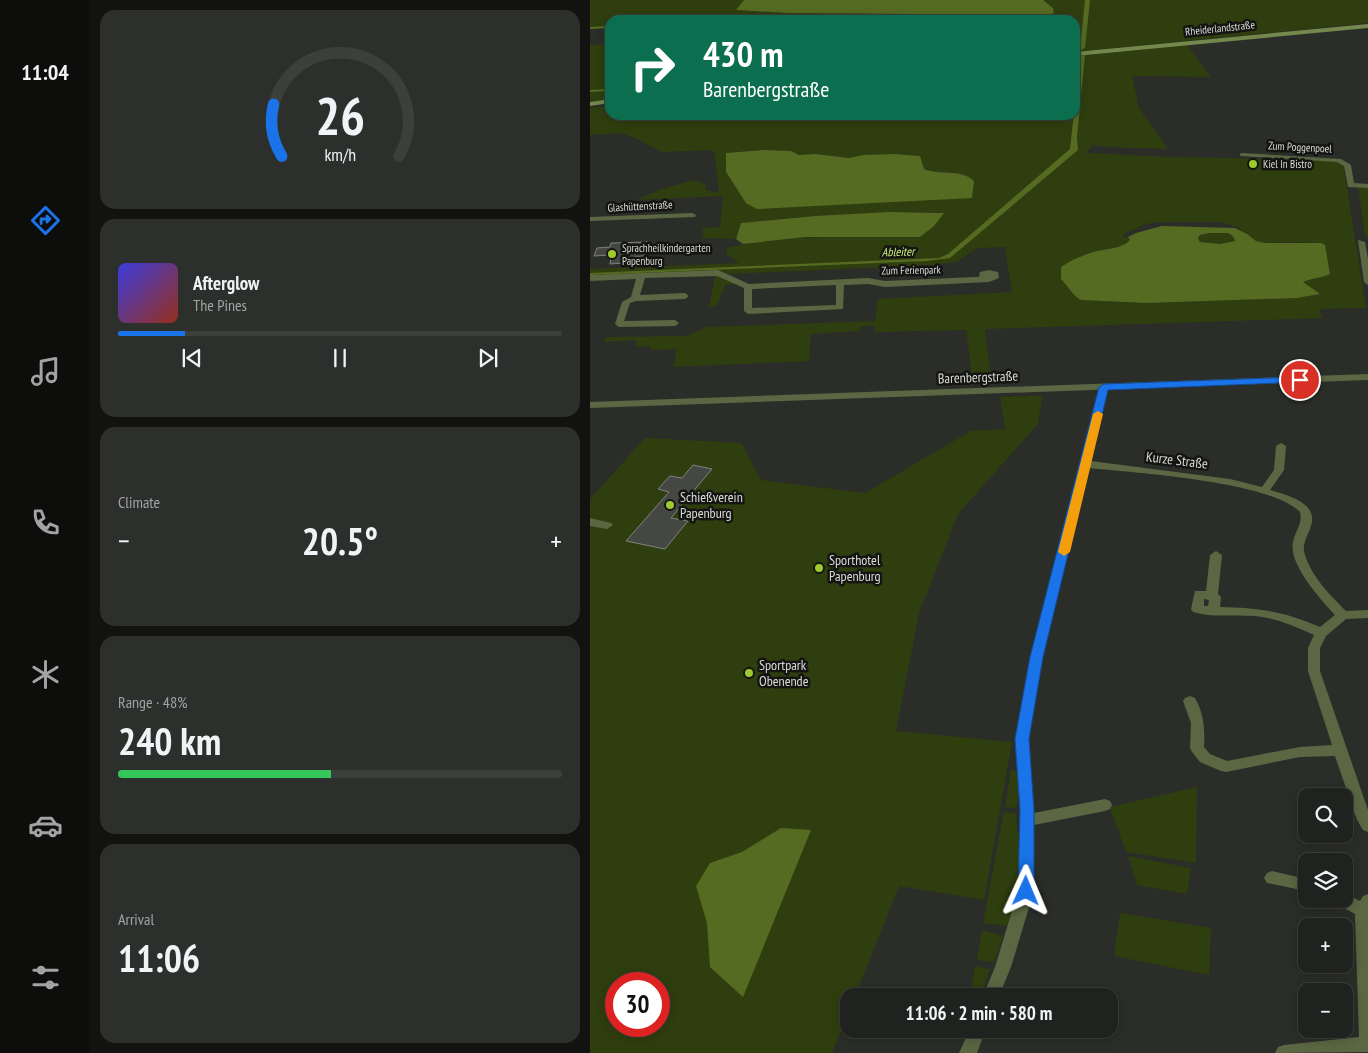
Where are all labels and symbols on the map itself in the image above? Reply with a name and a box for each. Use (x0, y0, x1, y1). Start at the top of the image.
street label: Rheiderlandstraße (1184, 17, 1256, 39)
street label: Zum Poggenpoel (1268, 138, 1333, 156)
place label: Kiel In Bistro (1263, 157, 1312, 171)
marker: Kiel In Bistro (1247, 158, 1259, 170)
street label: Glashüttenstraße (607, 197, 673, 215)
place label: Sprachheilkindergarten Papenburg (622, 241, 711, 268)
water label: Ableiter (881, 243, 916, 260)
marker: Sprachheilkindergarten Papenburg (606, 248, 618, 260)
street label: Zum Ferienpark (881, 262, 941, 278)
pin (1279, 359, 1321, 401)
street label: Barenbergstraße (938, 367, 1019, 387)
street label: Kurze Straße (1145, 447, 1209, 473)
place label: Schießverein Papenburg (680, 488, 743, 522)
marker: Schießverein Papenburg (664, 499, 676, 511)
place label: Sporthotel Papenburg (829, 551, 881, 585)
marker: Sporthotel Papenburg (813, 562, 825, 574)
place label: Sportpark Obenende (759, 656, 809, 690)
marker: Sportpark Obenende (743, 667, 755, 679)
position arrow (999, 864, 1051, 916)
speed limit sign: 30 (605, 972, 670, 1037)

